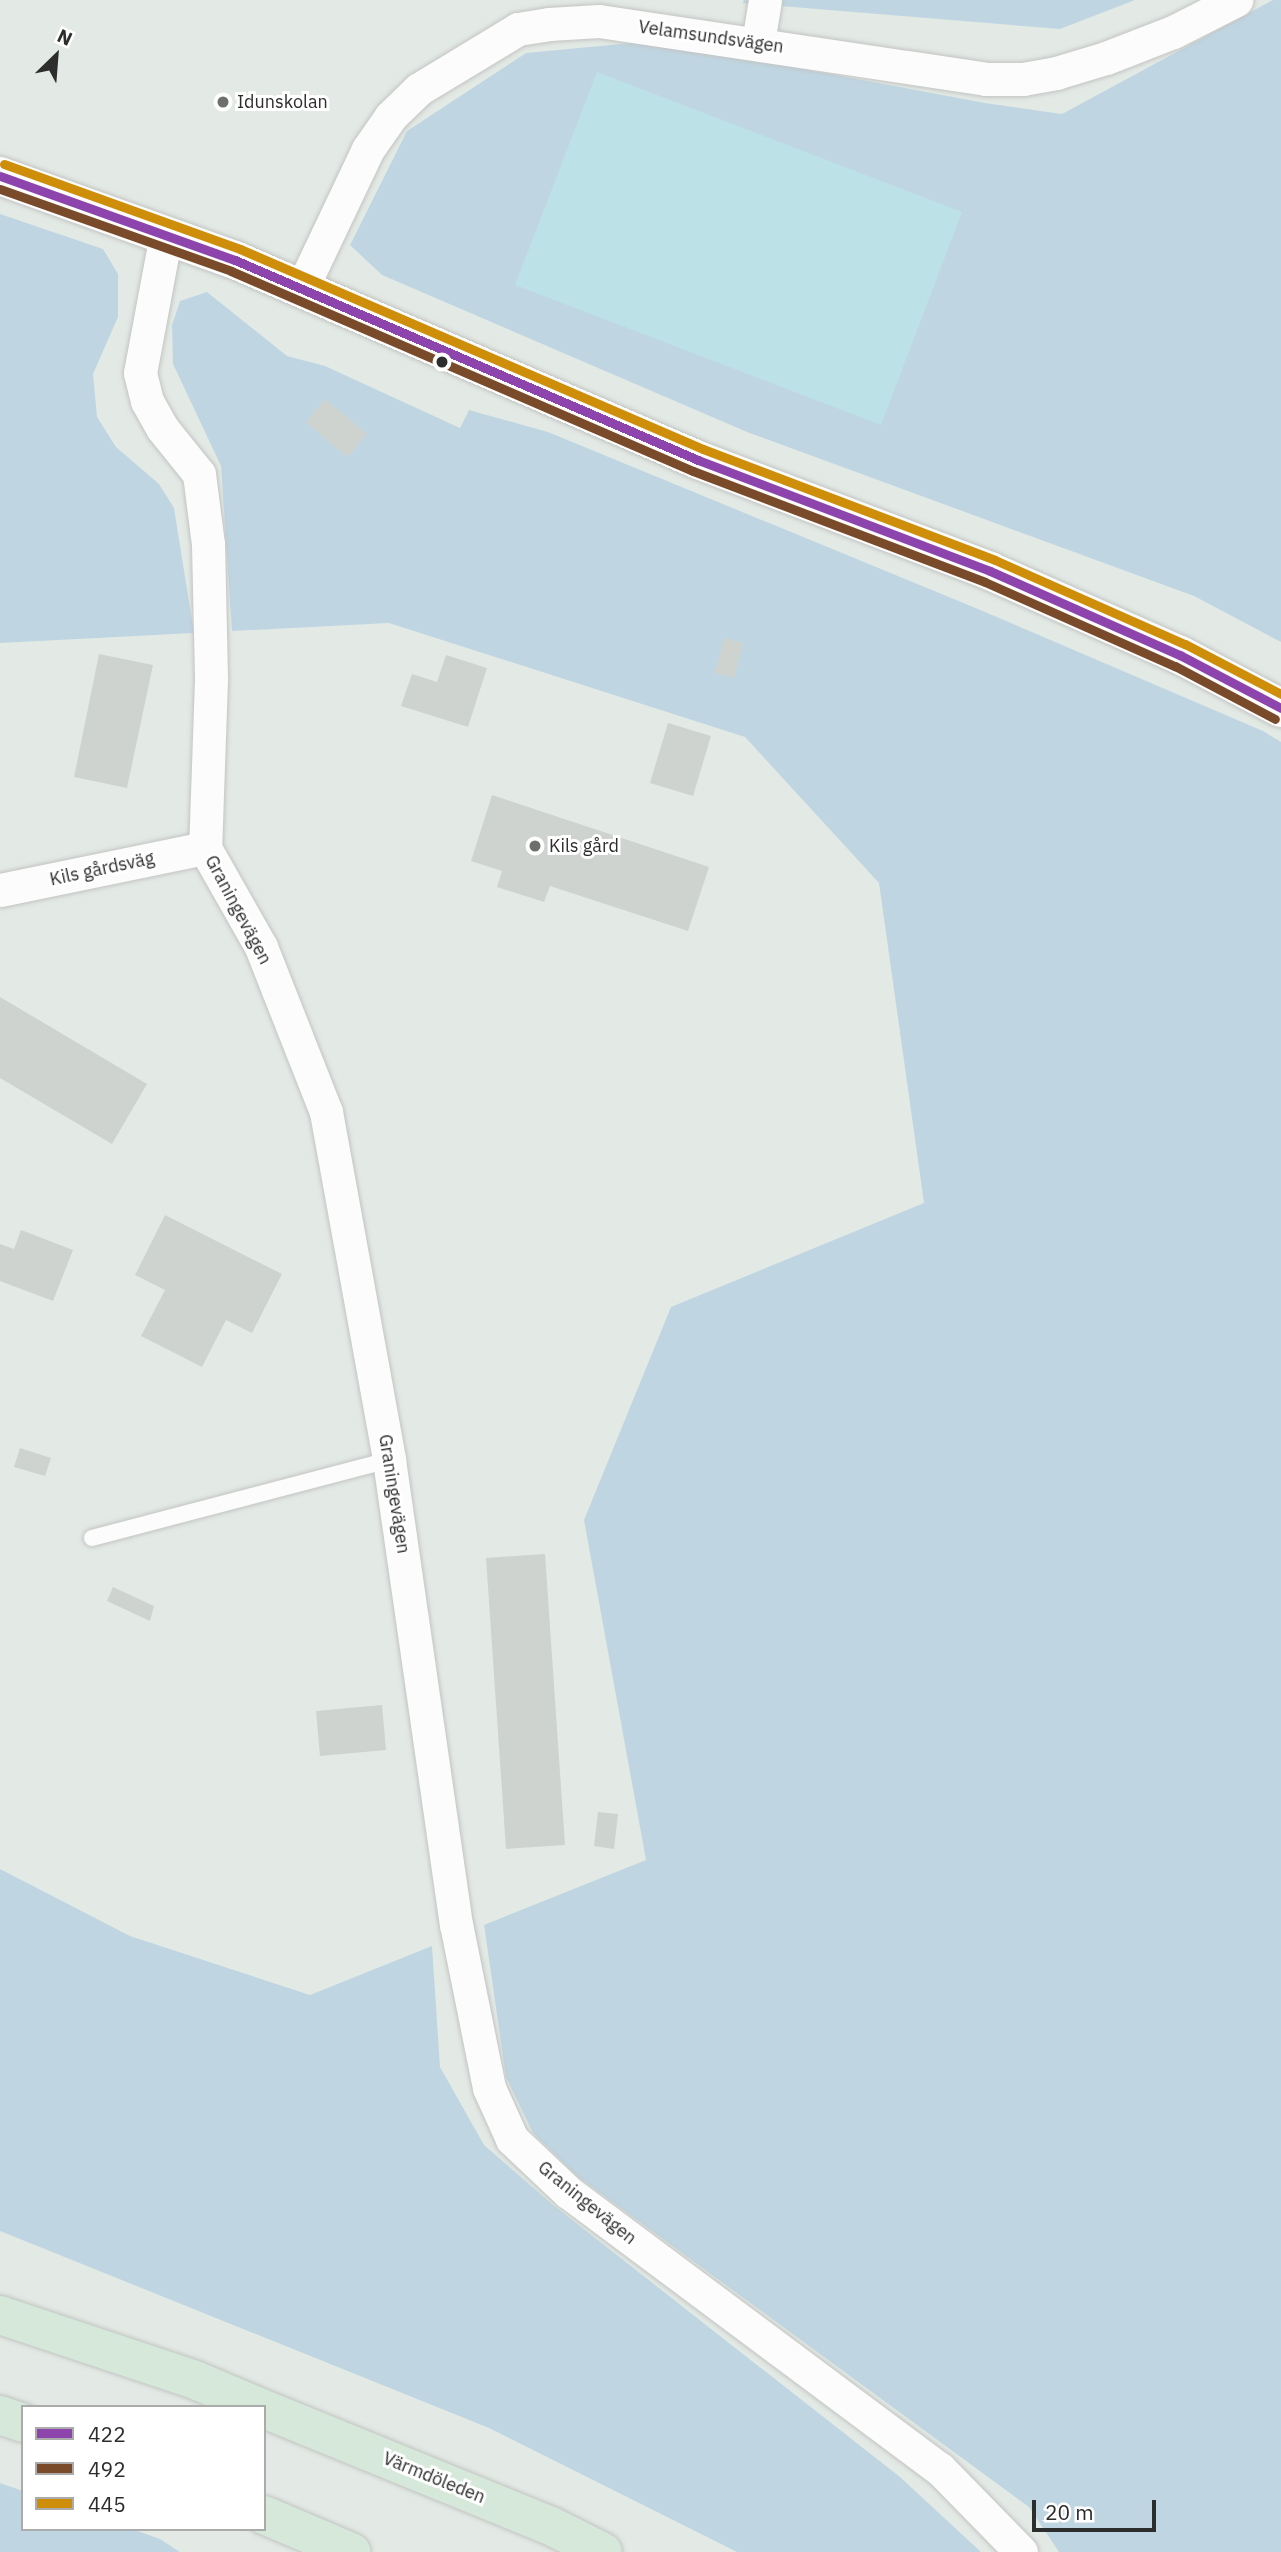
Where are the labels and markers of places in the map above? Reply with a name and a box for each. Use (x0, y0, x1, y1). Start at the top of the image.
place label: Idunskolan (237, 91, 328, 113)
marker: Idunskolan (215, 94, 231, 110)
unlabelled marker (435, 355, 449, 369)
place label: Kils gård (549, 835, 619, 857)
marker: Kils gård (527, 838, 543, 854)

